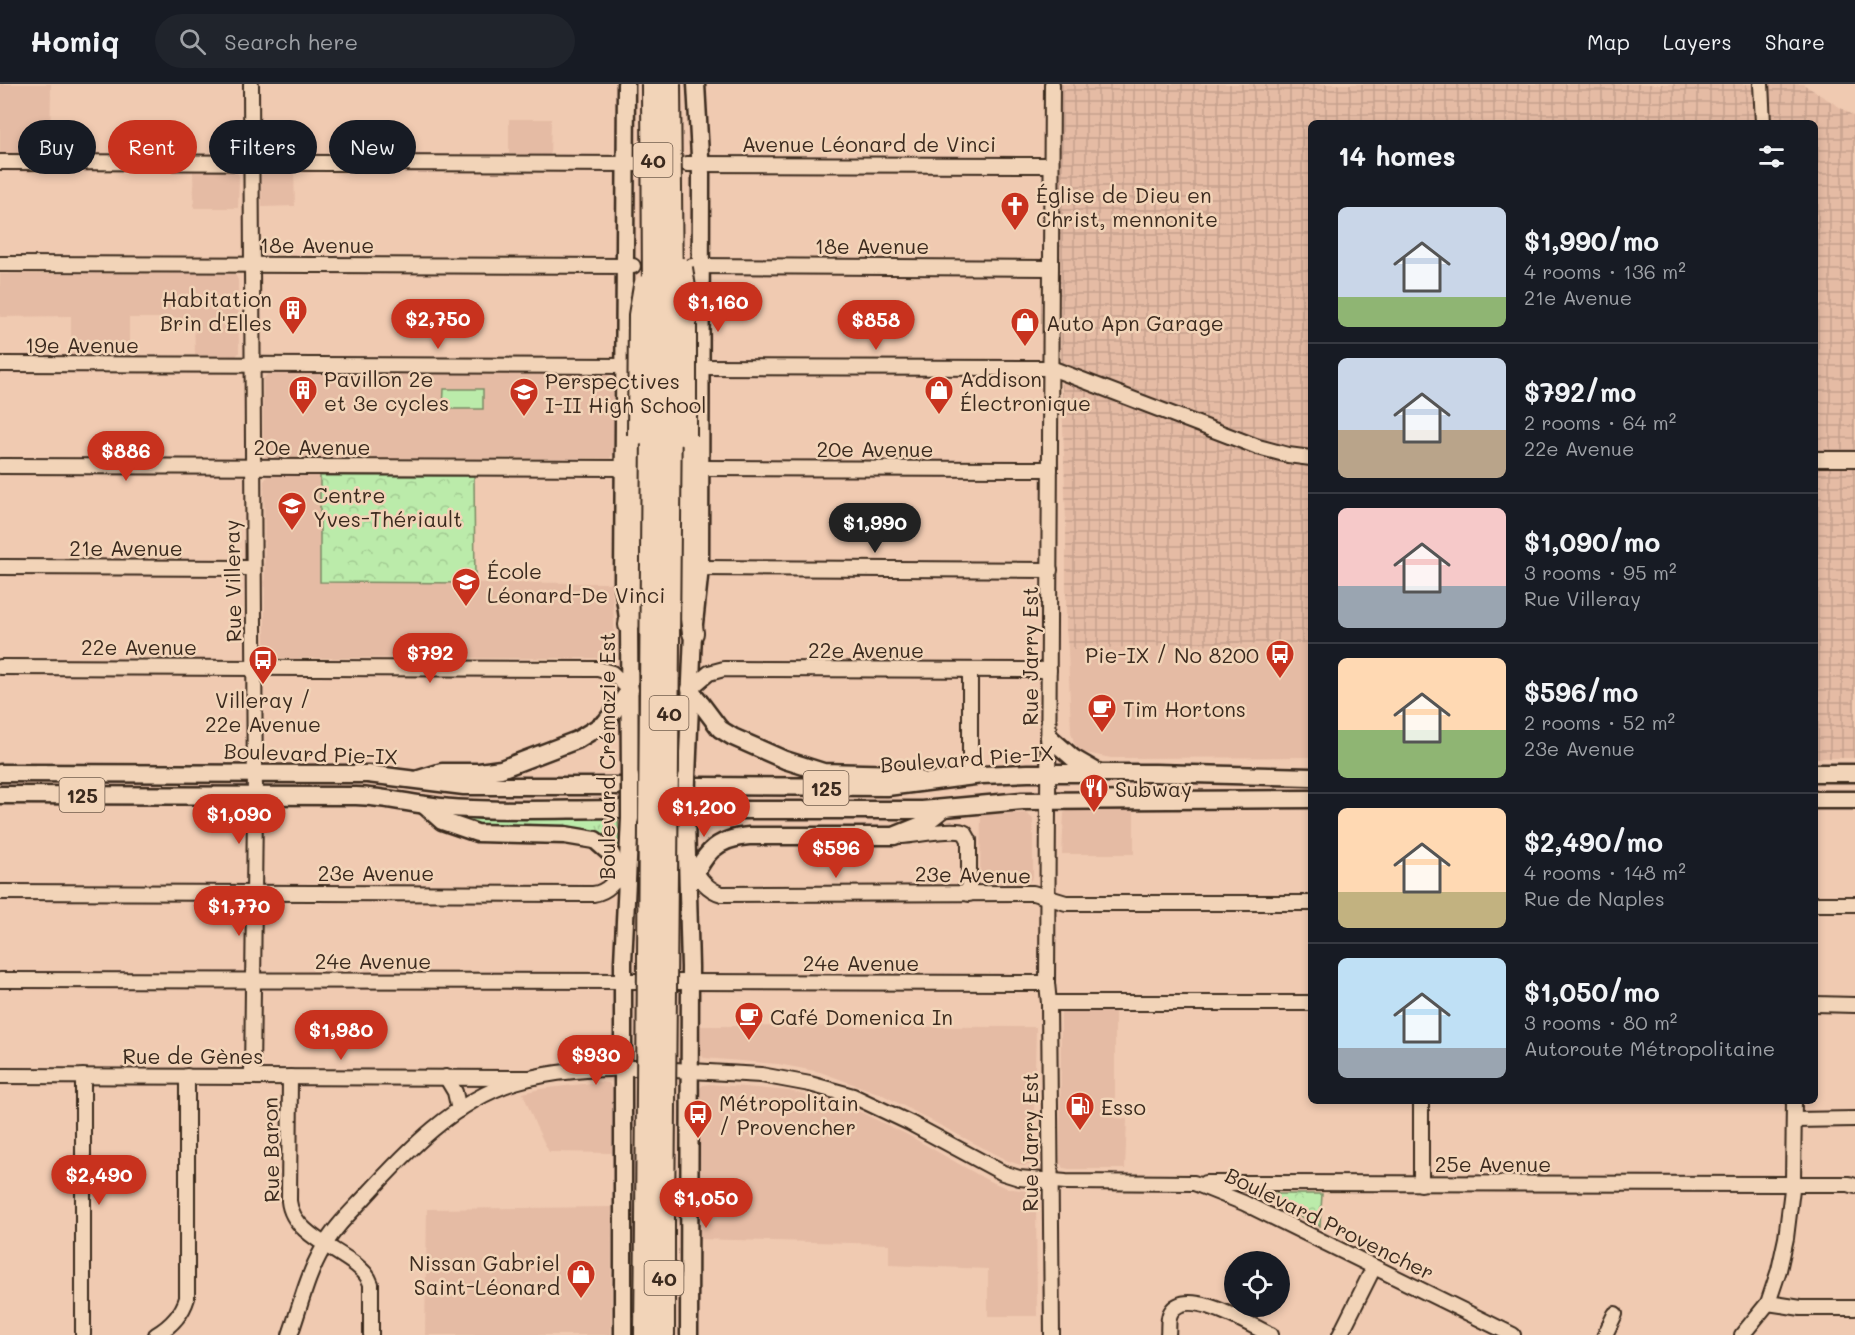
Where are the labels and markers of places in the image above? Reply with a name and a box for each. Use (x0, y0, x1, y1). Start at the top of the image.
place label: Église de Dieu en Christ, mennonite (1036, 181, 1218, 232)
church icon: Église de Dieu en Christ, mennonite (999, 190, 1031, 232)
pin: $1,160 (669, 282, 767, 333)
place label: Habitation Brin d'Elles (160, 285, 272, 336)
building icon: Habitation Brin d'Elles (277, 294, 309, 336)
pin: $2,750 (389, 299, 487, 350)
pin: $858 (840, 300, 912, 351)
shop icon: Auto Apn Garage (1009, 306, 1041, 348)
place label: Auto Apn Garage (1046, 309, 1224, 336)
place label: Pavillon 2e et 3e cycles (324, 365, 449, 416)
place label: Addison Électronique (960, 365, 1091, 416)
place label: Perspectives I-II High School (545, 367, 707, 418)
building icon: Pavillon 2e et 3e cycles (287, 374, 319, 416)
shop icon: Addison Électronique (923, 374, 955, 416)
school or university icon: Perspectives I-II High School (508, 376, 540, 418)
pin: $886 (90, 431, 162, 482)
place label: Centre Yves-Thériault (313, 481, 463, 532)
school or university icon: Centre Yves-Thériault (276, 490, 308, 532)
pin: $1,990 (826, 503, 924, 554)
place label: École Léonard-De Vinci (487, 557, 665, 608)
school or university icon: École Léonard-De Vinci (450, 566, 482, 608)
pin: $792 (394, 633, 466, 684)
bus stop icon: Pie-IX / No 8200 (1264, 638, 1296, 680)
place label: Pie-IX / No 8200 (1085, 641, 1259, 668)
bus stop icon: Villeray / 22e Avenue (247, 644, 279, 686)
place label: Villeray / 22e Avenue (205, 686, 321, 737)
cafe icon: Tim Hortons (1086, 692, 1118, 734)
place label: Tim Hortons (1123, 695, 1246, 722)
restaurant icon: Subway (1078, 772, 1110, 814)
place label: Subway (1115, 775, 1192, 802)
pin: $1,200 (655, 787, 753, 838)
pin: $1,090 (190, 794, 288, 845)
pin: $596 (800, 828, 872, 879)
pin: $1,770 (190, 886, 288, 937)
cafe icon: Café Domenica In (733, 1000, 765, 1042)
place label: Café Domenica In (770, 1003, 953, 1030)
pin: $1,980 (292, 1010, 390, 1061)
pin: $930 (560, 1035, 632, 1086)
place label: Métropolitain / Provencher (719, 1089, 858, 1140)
fuel station icon: Esso (1064, 1090, 1096, 1132)
place label: Esso (1101, 1093, 1146, 1120)
bus stop icon: Métropolitain / Provencher (682, 1098, 714, 1140)
pin: $2,490 (50, 1155, 148, 1206)
pin: $1,050 (657, 1178, 755, 1229)
place label: Nissan Gabriel Saint-Léonard (409, 1249, 560, 1300)
shop icon: Nissan Gabriel Saint-Léonard (565, 1258, 597, 1300)

